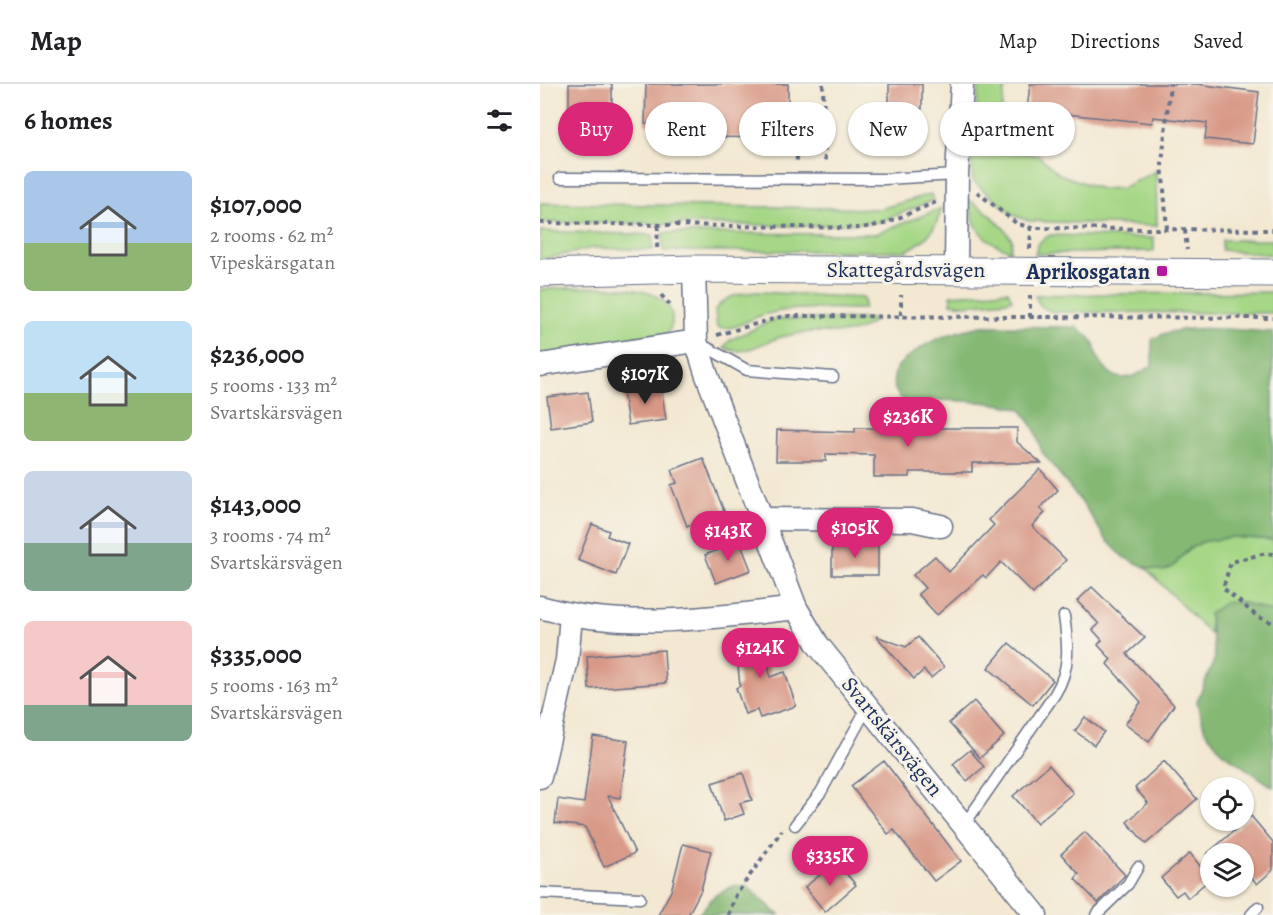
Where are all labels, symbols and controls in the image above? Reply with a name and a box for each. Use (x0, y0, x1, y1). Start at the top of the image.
text: Map (30, 22, 82, 60)
text: Map (999, 27, 1037, 55)
text: Directions (1070, 27, 1160, 55)
text: Saved (1193, 27, 1243, 55)
chip: Buy (558, 102, 633, 156)
chip: Rent (645, 102, 727, 156)
chip: Filters (739, 102, 836, 156)
chip: New (848, 102, 928, 156)
chip: Apartment (940, 102, 1075, 156)
text: 6 homes (24, 103, 113, 138)
icon: filters (483, 104, 516, 137)
text: $107,000 (210, 187, 302, 222)
icon: home (72, 195, 144, 267)
text: 2 rooms · 62 m² (210, 222, 333, 249)
text: Vipeskärsgatan (210, 249, 335, 276)
street label: Skattegårdsvägen (827, 255, 985, 285)
place label: Aprikosgatan (1025, 257, 1150, 287)
marker: Aprikosgatan (1155, 264, 1169, 278)
text: $236,000 (210, 337, 304, 372)
icon: home (72, 345, 144, 417)
pin: $107K (603, 354, 687, 405)
text: $107K (621, 360, 669, 387)
text: 5 rooms · 133 m² (210, 372, 337, 399)
pin: $236K (866, 397, 950, 448)
text: Svartskärsvägen (210, 399, 343, 426)
text: $236K (883, 403, 933, 430)
text: $143,000 (210, 487, 301, 522)
icon: home (72, 495, 144, 567)
pin: $105K (813, 508, 897, 559)
pin: $143K (686, 511, 770, 562)
text: $105K (831, 514, 879, 541)
text: $143K (704, 517, 752, 544)
text: 3 rooms · 74 m² (210, 522, 331, 549)
text: Svartskärsvägen (210, 549, 343, 576)
pin: $124K (718, 628, 802, 679)
text: $124K (736, 634, 784, 661)
text: $335,000 (210, 637, 302, 672)
icon: home (72, 645, 144, 717)
street label: Svartskärsvägen (835, 670, 950, 803)
text: 5 rooms · 163 m² (210, 672, 338, 699)
text: Svartskärsvägen (210, 699, 343, 726)
map controls (1200, 777, 1254, 897)
button: locate (1200, 777, 1254, 831)
pin: $335K (788, 836, 872, 887)
text: $335K (806, 842, 854, 869)
button: layers (1200, 843, 1254, 897)

